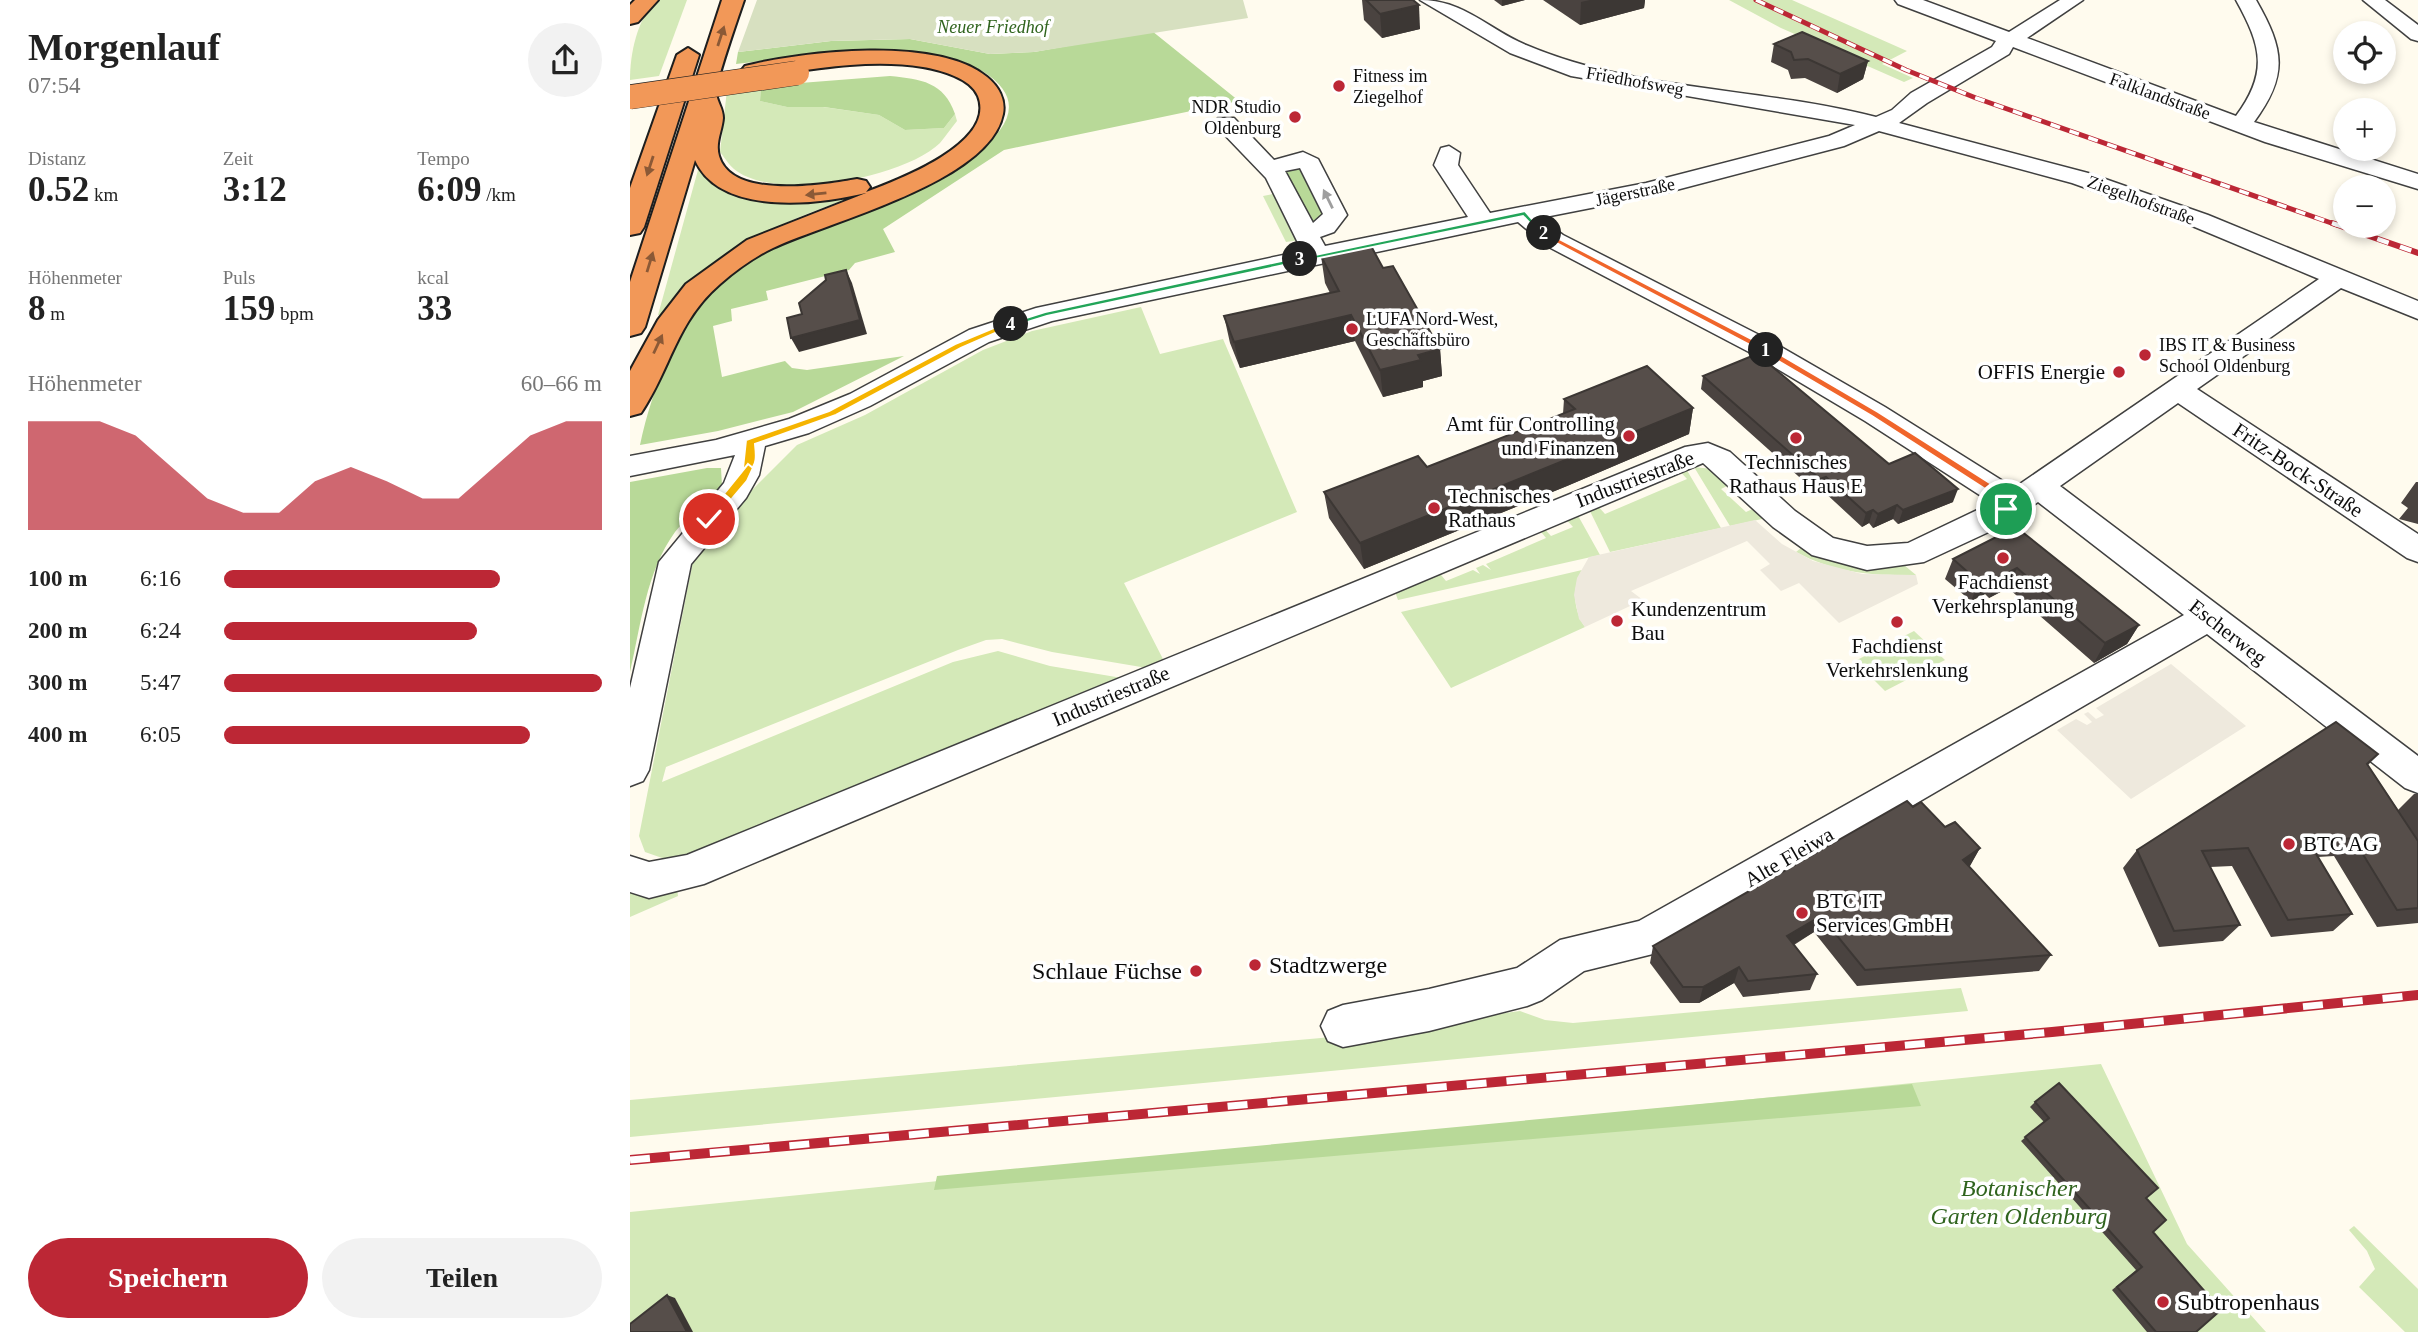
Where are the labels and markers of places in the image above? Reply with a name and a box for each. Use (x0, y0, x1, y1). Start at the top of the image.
place label: Fitness im Ziegelhof (1353, 66, 1428, 107)
marker: Fitness im Ziegelhof (1331, 78, 1347, 94)
place label: NDR Studio Oldenburg (1191, 97, 1281, 138)
marker: NDR Studio Oldenburg (1287, 109, 1303, 125)
pin: 2 (1527, 216, 1562, 250)
pin: 3 (1282, 242, 1318, 276)
pin: 4 (994, 306, 1028, 342)
place label: LUFA Nord-West, Geschäftsbüro (1366, 309, 1498, 350)
marker: LUFA Nord-West, Geschäftsbüro (1344, 321, 1360, 337)
pin: 1 (1748, 332, 1784, 368)
place label: IBS IT & Business School Oldenburg (2159, 335, 2295, 376)
marker: IBS IT & Business School Oldenburg (2137, 347, 2153, 363)
place label: OFFIS Energie (1978, 360, 2105, 384)
marker: OFFIS Energie (2111, 364, 2127, 380)
place label: Amt für Controlling und Finanzen (1446, 412, 1615, 460)
marker: Amt für Controlling und Finanzen (1621, 428, 1637, 444)
marker: Technisches Rathaus Haus E (1788, 430, 1804, 446)
place label: Technisches Rathaus Haus E (1729, 450, 1863, 498)
pin (1976, 479, 2036, 539)
place label: Technisches Rathaus (1448, 484, 1550, 532)
pin (679, 489, 739, 549)
marker: Technisches Rathaus (1426, 500, 1442, 516)
marker: Fachdienst Verkehrsplanung (1995, 550, 2011, 566)
place label: Fachdienst Verkehrsplanung (1932, 570, 2075, 618)
place label: Kundenzentrum Bau (1631, 597, 1766, 645)
marker: Kundenzentrum Bau (1609, 613, 1625, 629)
marker: Fachdienst Verkehrslenkung (1889, 614, 1905, 630)
place label: Fachdienst Verkehrslenkung (1826, 634, 1969, 682)
place label: BTC AG (2303, 832, 2378, 856)
marker: BTC AG (2281, 836, 2297, 852)
place label: BTC IT Services GmbH (1816, 889, 1950, 937)
marker: BTC IT Services GmbH (1794, 905, 1810, 921)
place label: Stadtzwerge (1269, 952, 1387, 978)
marker: Stadtzwerge (1247, 957, 1263, 973)
place label: Schlaue Füchse (1032, 958, 1182, 984)
marker: Schlaue Füchse (1188, 963, 1204, 979)
place label: Subtropenhaus (2177, 1289, 2320, 1315)
marker: Subtropenhaus (2155, 1294, 2171, 1310)

